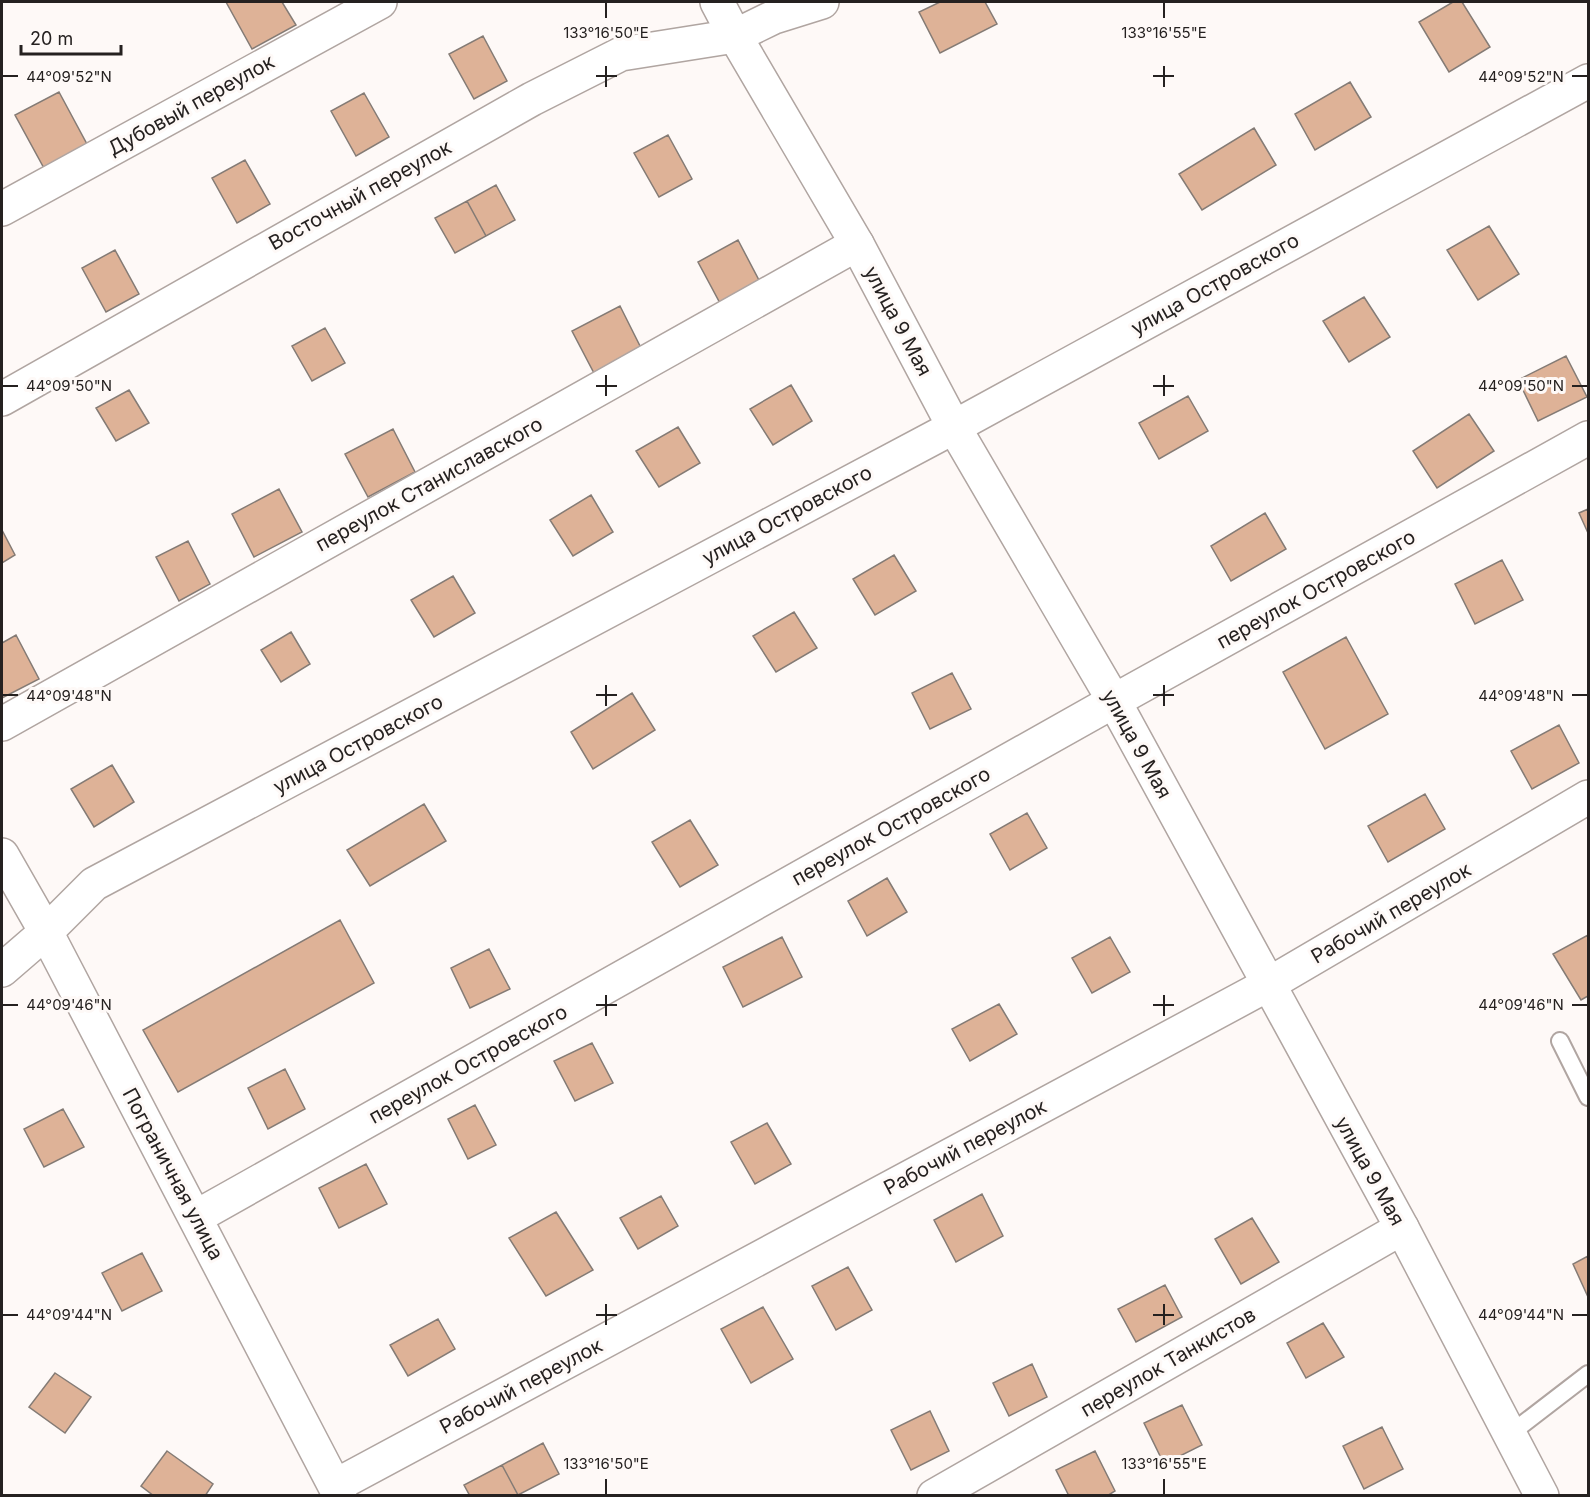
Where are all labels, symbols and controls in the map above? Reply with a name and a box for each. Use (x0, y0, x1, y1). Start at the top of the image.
scale bar (21, 18, 122, 56)
text: 133°16'50"E (563, 23, 649, 42)
text: 133°16'55"E (1121, 23, 1207, 42)
text: 20 m (30, 28, 73, 49)
street label: Дубовый переулок (104, 49, 279, 161)
text: 44°09'52"N (26, 67, 112, 86)
text: 44°09'52"N (1478, 67, 1564, 86)
street label: Восточный переулок (265, 135, 456, 255)
street label: улица Островского (1127, 228, 1303, 340)
street label: улица 9 Мая (859, 262, 937, 380)
text: 44°09'50"N (26, 376, 112, 395)
text: 44°09'50"N (1478, 376, 1564, 395)
street label: переулок Станиславского (311, 412, 547, 556)
street label: улица Островского (698, 460, 876, 570)
street label: переулок Островского (1213, 524, 1419, 654)
street label: улица 9 Мая (1097, 685, 1177, 803)
text: 44°09'48"N (26, 686, 112, 705)
text: 44°09'48"N (1478, 686, 1564, 705)
street label: улица Островского (269, 689, 447, 799)
street label: переулок Островского (788, 761, 994, 891)
street label: Рабочий переулок (1307, 857, 1475, 969)
text: 44°09'46"N (26, 995, 112, 1014)
text: 44°09'46"N (1478, 995, 1564, 1014)
street label: переулок Островского (365, 999, 571, 1129)
street label: Пограничная улица (117, 1084, 229, 1264)
street label: Рабочий переулок (880, 1094, 1050, 1200)
street label: улица 9 Мая (1330, 1112, 1410, 1230)
street label: переулок Танкистов (1076, 1302, 1260, 1422)
text: 44°09'44"N (26, 1305, 112, 1324)
text: 44°09'44"N (1478, 1305, 1564, 1324)
street label: Рабочий переулок (436, 1333, 606, 1439)
text: 133°16'50"E (563, 1454, 649, 1473)
text: 133°16'55"E (1121, 1454, 1207, 1473)

